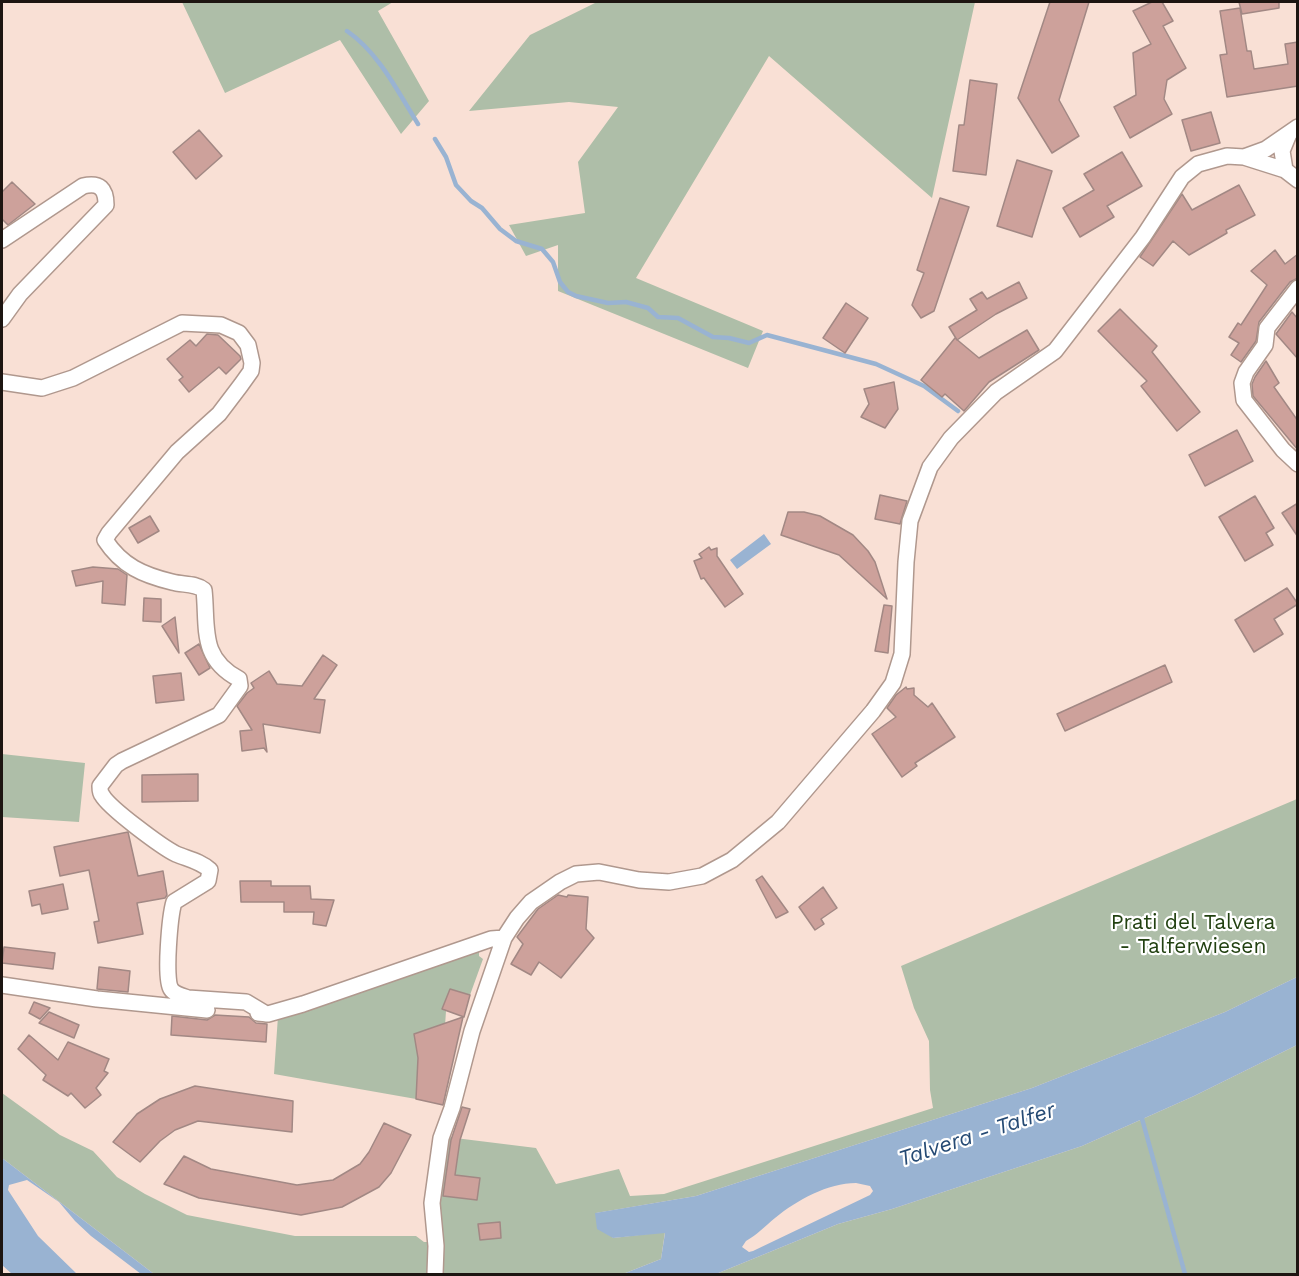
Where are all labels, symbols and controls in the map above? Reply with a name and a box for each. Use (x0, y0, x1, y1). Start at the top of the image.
park label: Prati del Talvera - Talferwiesen (1111, 910, 1275, 960)
water label: Talvera - Talfer (895, 1097, 1059, 1173)

